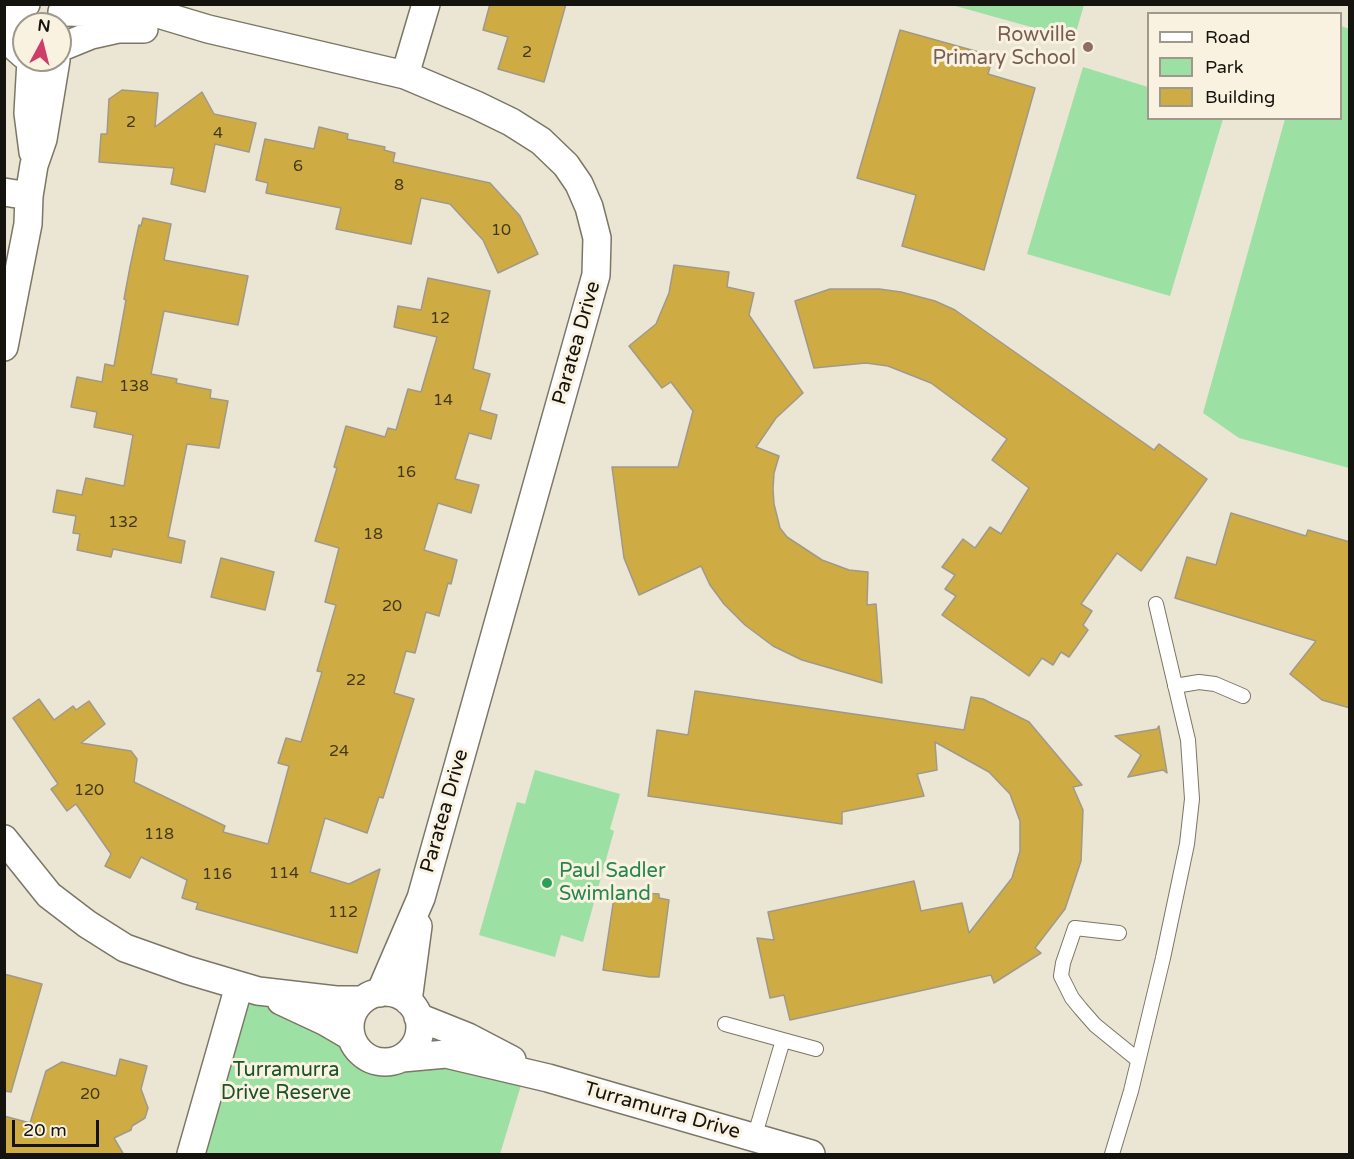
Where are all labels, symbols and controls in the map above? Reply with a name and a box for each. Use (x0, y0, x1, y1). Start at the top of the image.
north arrow (12, 12, 72, 72)
legend (1147, 12, 1342, 120)
text: N (36, 15, 52, 37)
place label: Rowville Primary School (932, 24, 1076, 71)
text: Road (1205, 26, 1250, 48)
marker: Rowville Primary School (1081, 40, 1095, 54)
house number: 2 (522, 43, 532, 63)
text: Park (1205, 56, 1243, 78)
text: Building (1205, 86, 1275, 108)
house number: 2 (126, 113, 136, 133)
house number: 4 (213, 124, 223, 144)
house number: 6 (293, 157, 303, 177)
house number: 8 (394, 176, 404, 196)
house number: 10 (491, 221, 511, 241)
street label: Paratea Drive (548, 278, 606, 408)
house number: 12 (430, 309, 450, 329)
house number: 138 (119, 377, 149, 397)
house number: 14 (433, 391, 453, 411)
house number: 16 (396, 463, 416, 483)
house number: 132 (108, 513, 138, 533)
house number: 18 (363, 525, 383, 545)
house number: 20 (382, 597, 402, 617)
house number: 22 (346, 671, 366, 691)
house number: 24 (329, 742, 349, 762)
street label: Paratea Drive (416, 746, 474, 876)
house number: 120 (74, 781, 104, 801)
house number: 118 (144, 825, 174, 845)
place label: Paul Sadler Swimland (559, 860, 666, 907)
house number: 114 (269, 864, 299, 884)
house number: 116 (202, 865, 232, 885)
marker: Paul Sadler Swimland (540, 876, 554, 890)
house number: 112 (328, 903, 358, 923)
park label: Turramurra Drive Reserve (221, 1059, 351, 1106)
street label: Turramurra Drive (581, 1077, 743, 1145)
house number: 20 (80, 1085, 100, 1105)
scale bar (15, 1108, 102, 1146)
text: 20 m (23, 1119, 67, 1141)

